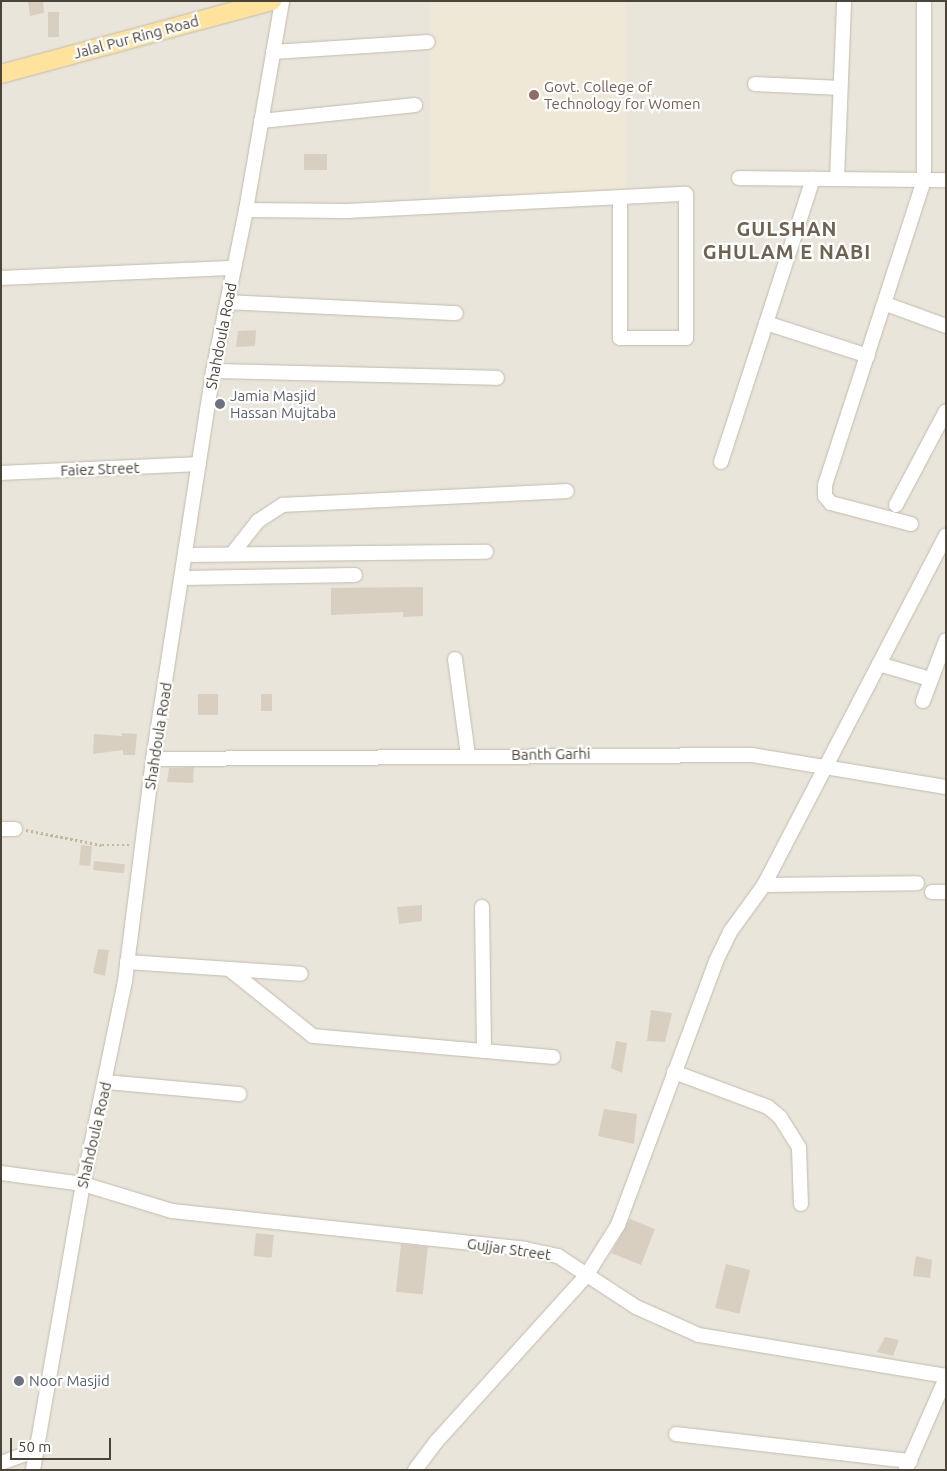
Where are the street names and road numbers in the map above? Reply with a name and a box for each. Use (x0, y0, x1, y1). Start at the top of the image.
street label: Jalal Pur Ring Road (71, 12, 201, 62)
street label: Shahdoula Road (202, 281, 240, 391)
street label: Faiez Street (60, 459, 140, 479)
street label: Shahdoula Road (141, 681, 175, 791)
street label: Banth Garhi (511, 744, 591, 764)
street label: Shahdoula Road (73, 1080, 115, 1190)
street label: Gujjar Street (466, 1234, 552, 1264)

